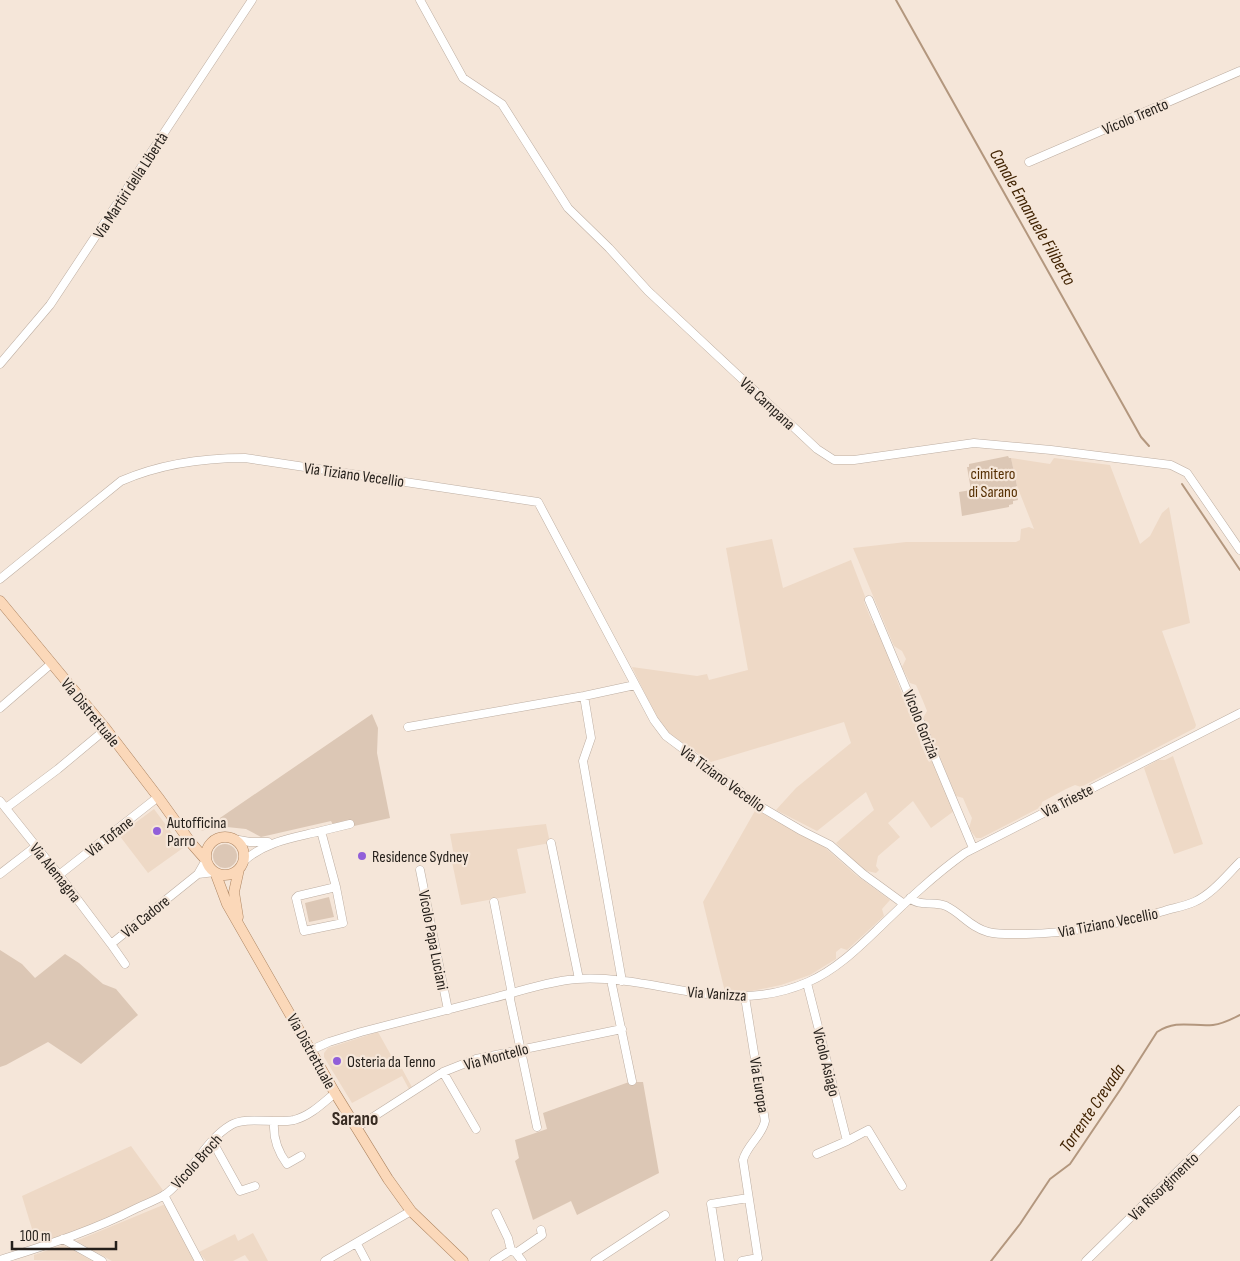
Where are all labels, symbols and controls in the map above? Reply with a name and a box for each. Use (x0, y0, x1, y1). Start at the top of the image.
street label: Vicolo Trento (1100, 95, 1171, 140)
street label: Via Martiri della Libertà (90, 129, 173, 242)
water label: Canale Emanuele Filiberto (985, 145, 1080, 290)
street label: Via Campana (735, 374, 799, 434)
street label: Via Tiziano Vecellio (302, 459, 405, 492)
park label: cimitero di Sarano (968, 465, 1018, 502)
street label: Via Distrettuale (56, 675, 123, 751)
street label: Vicolo Gorizia (898, 687, 943, 762)
street label: Via Tiziano Vecellio (676, 742, 769, 817)
street label: Via Trieste (1039, 780, 1097, 822)
street label: Via Tofane (82, 813, 137, 862)
place label: Autofficina Parro (166, 814, 226, 851)
marker: Autofficina Parro (151, 825, 163, 837)
street label: Via Alemagna (25, 839, 85, 907)
place label: Residence Sydney (372, 848, 468, 867)
marker: Residence Sydney (356, 850, 368, 862)
street label: Vicolo Papa Luciani (414, 889, 452, 992)
street label: Via Cadore (118, 892, 174, 942)
street label: Via Tiziano Vecellio (1057, 905, 1160, 942)
street label: Via Vanizza (687, 983, 747, 1006)
street label: Via Distrettuale (282, 1011, 339, 1093)
street label: Vicolo Asiago (808, 1026, 843, 1099)
street label: Via Montello (462, 1040, 531, 1075)
place label: Osteria da Tenno (347, 1053, 436, 1072)
marker: Osteria da Tenno (331, 1055, 343, 1067)
street label: Via Europa (745, 1056, 772, 1114)
water label: Torrente Crevada (1055, 1060, 1130, 1156)
district label: Sarano (332, 1108, 378, 1131)
street label: Vicolo Broch (168, 1131, 226, 1193)
street label: Via Risorgimento (1125, 1149, 1203, 1225)
scale bar (12, 1218, 116, 1250)
text: 100 m (20, 1227, 51, 1246)

